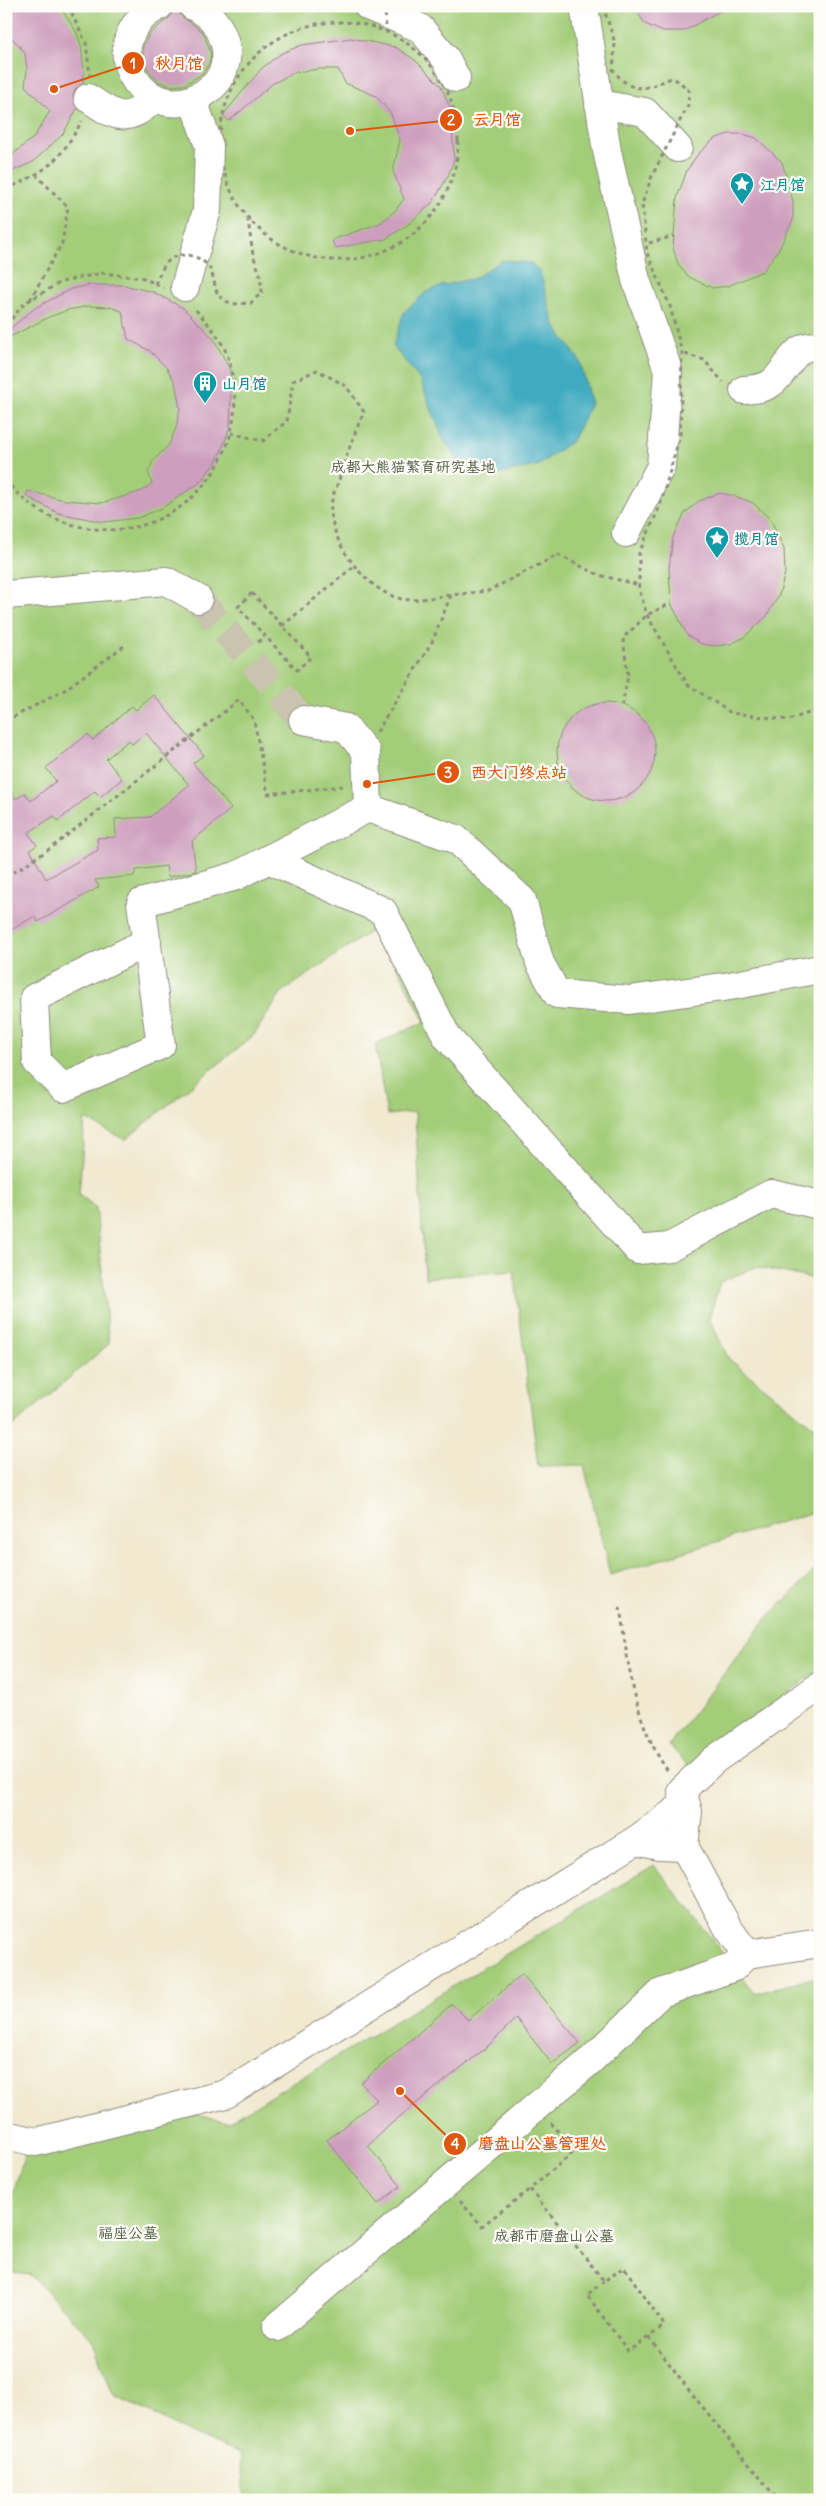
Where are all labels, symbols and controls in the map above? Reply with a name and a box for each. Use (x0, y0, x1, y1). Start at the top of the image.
callout: 秋月馆 (120, 48, 213, 79)
text: 秋月馆 (155, 53, 203, 73)
text: 1 (130, 54, 136, 73)
callout: 云月馆 (438, 104, 531, 135)
text: 云月馆 (473, 109, 521, 129)
text: 2 (447, 110, 455, 129)
place icon: 江月馆 (729, 171, 755, 205)
place label: 江月馆 (760, 175, 805, 194)
building icon: 山月馆 (192, 370, 218, 404)
place label: 山月馆 (222, 374, 267, 393)
park label: 成都大熊猫繁育研究基地 (330, 457, 496, 476)
place icon: 揽月馆 (704, 525, 730, 559)
place label: 揽月馆 (734, 529, 779, 548)
callout: 西大门终点站 (436, 757, 577, 788)
text: 西大门终点站 (471, 762, 567, 782)
text: 3 (444, 763, 452, 782)
callout: 磨盘山公墓管理处 (443, 2128, 616, 2159)
text: 磨盘山公墓管理处 (478, 2133, 607, 2153)
text: 4 (451, 2134, 460, 2153)
park label: 福座公墓 (98, 2223, 158, 2242)
park label: 成都市磨盘山公墓 (494, 2226, 614, 2245)

